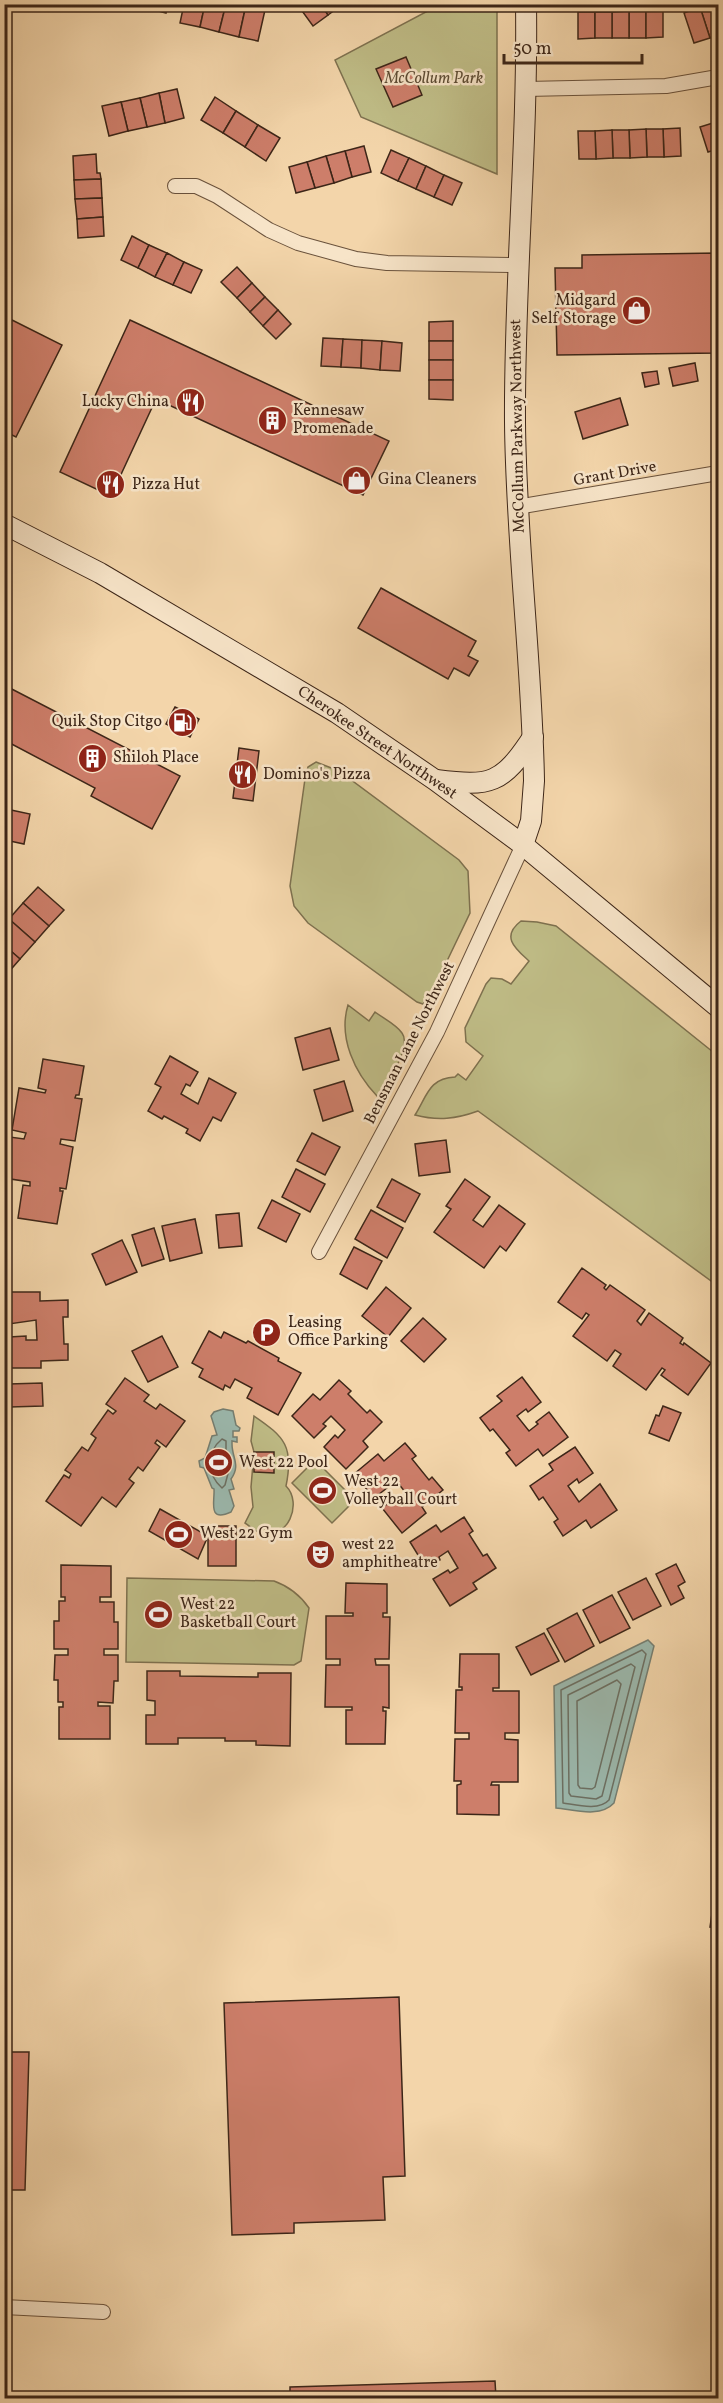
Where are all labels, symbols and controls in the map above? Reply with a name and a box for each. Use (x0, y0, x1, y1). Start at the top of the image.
scale bar (504, 27, 642, 65)
text: 50 m (513, 37, 552, 62)
park label: McCollum Park (384, 68, 484, 90)
place label: Midgard Self Storage (531, 290, 616, 330)
shop icon: Midgard Self Storage (621, 294, 653, 326)
street label: McCollum Parkway Northwest (505, 318, 531, 533)
restaurant icon: Lucky China (174, 386, 206, 418)
place label: Lucky China (82, 391, 169, 413)
place label: Kennesaw Promenade (293, 400, 373, 440)
building icon: Kennesaw Promenade (256, 404, 288, 436)
street label: Grant Drive (572, 456, 658, 492)
shop icon: Gina Cleaners (341, 464, 373, 496)
restaurant icon: Pizza Hut (95, 469, 127, 501)
place label: Gina Cleaners (378, 469, 477, 491)
place label: Pizza Hut (132, 474, 200, 496)
street label: Cherokee Street Northwest (293, 681, 462, 805)
fuel station icon: Quik Stop Citgo (167, 706, 199, 738)
place label: Quik Stop Citgo (52, 711, 162, 733)
building icon: Shiloh Place (76, 742, 108, 774)
place label: Shiloh Place (113, 747, 199, 769)
restaurant icon: Domino's Pizza (226, 759, 258, 791)
place label: Domino's Pizza (263, 764, 371, 786)
street label: Bensman Lane Northwest (359, 957, 461, 1128)
place label: Leasing Office Parking (288, 1312, 388, 1352)
parking icon: Leasing Office Parking (251, 1316, 283, 1348)
sports icon: West 22 Pool (202, 1447, 234, 1479)
place label: West 22 Pool (239, 1452, 328, 1474)
place label: West 22 Volleyball Court (344, 1471, 458, 1511)
sports icon: West 22 Volleyball Court (307, 1475, 339, 1507)
sports icon: West 22 Gym (163, 1518, 195, 1550)
place label: West 22 Gym (200, 1523, 293, 1545)
place label: west 22 amphitheatre (342, 1534, 438, 1574)
theatre icon: west 22 amphitheatre (305, 1538, 337, 1570)
place label: West 22 Basketball Court (180, 1594, 297, 1634)
sports icon: West 22 Basketball Court (143, 1598, 175, 1630)

